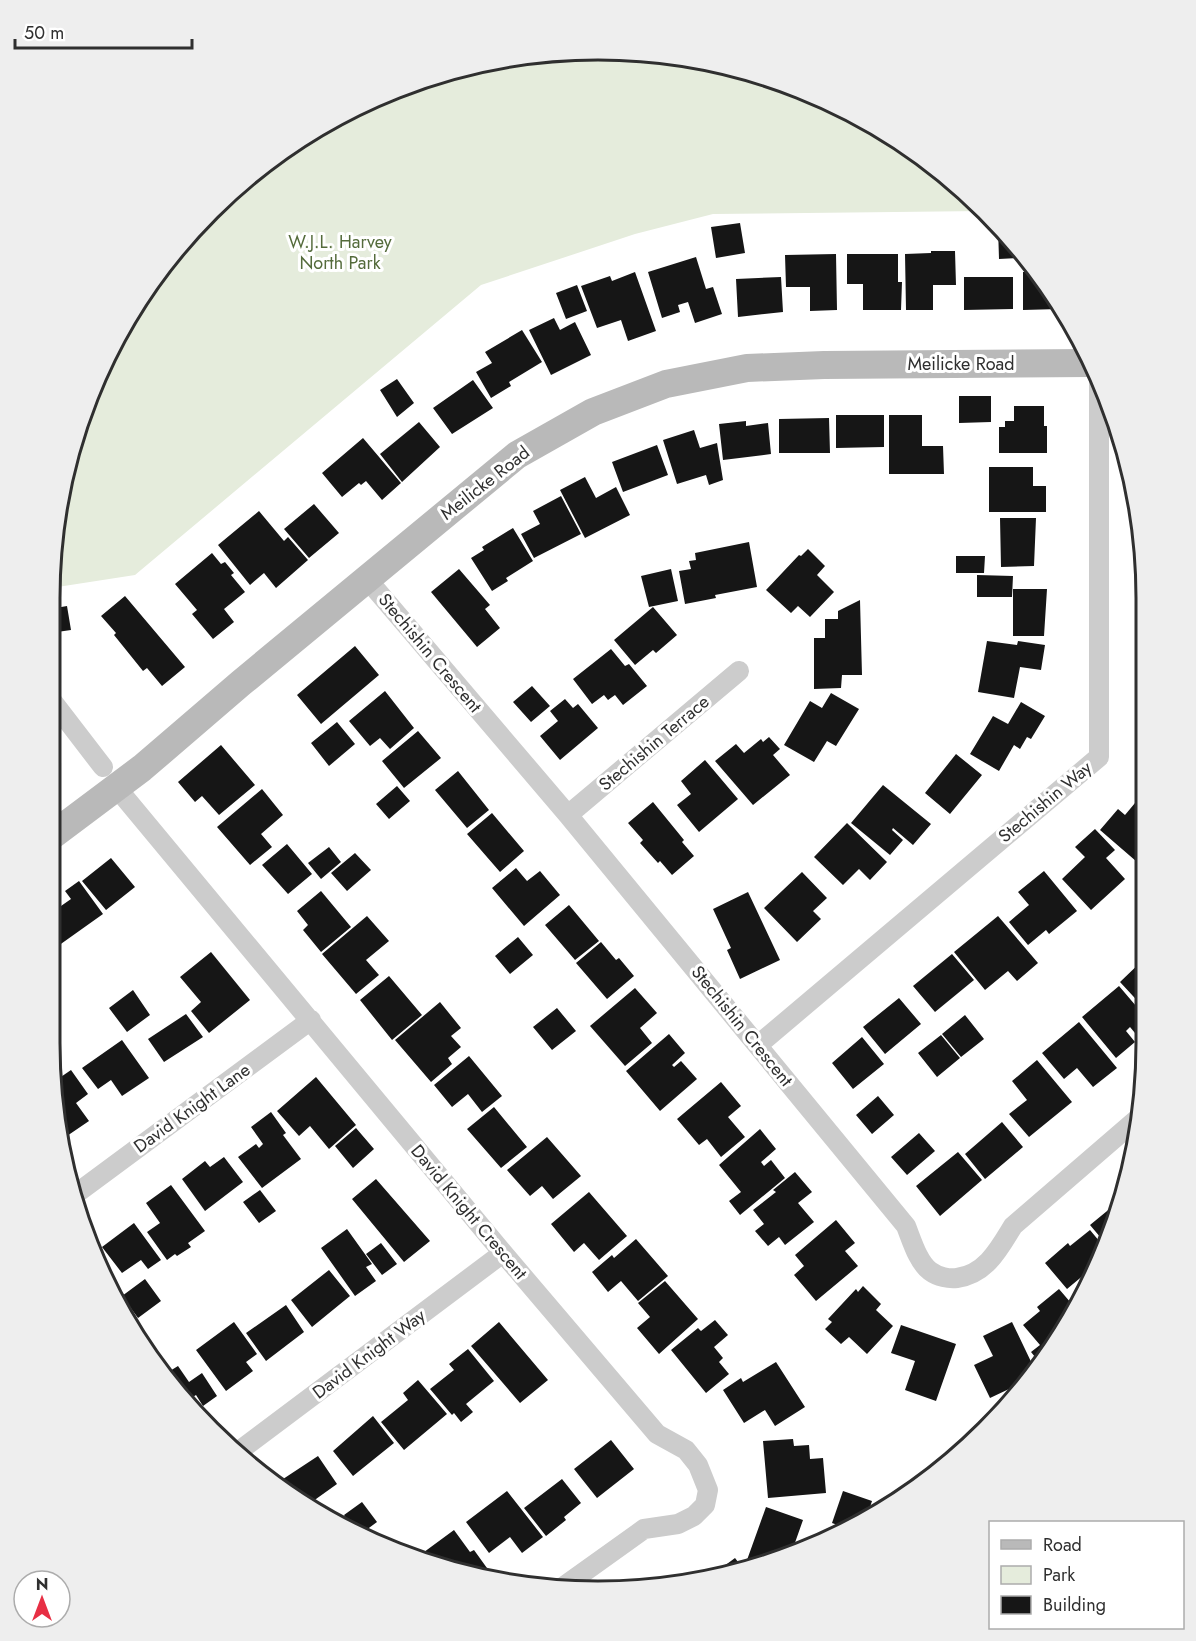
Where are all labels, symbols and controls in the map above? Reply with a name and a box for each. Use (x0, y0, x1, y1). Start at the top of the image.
scale bar (15, 12, 192, 50)
text: 50 m (24, 20, 64, 46)
park label: W.J.L. Harvey North Park (288, 229, 392, 276)
street label: Meilicke Road (907, 351, 1015, 377)
street label: Meilicke Road (435, 440, 535, 526)
street label: Stechishin Crescent (372, 588, 488, 719)
street label: Stechishin Terrace (593, 689, 715, 797)
street label: Stechishin Way (993, 755, 1097, 849)
street label: Stechishin Crescent (685, 960, 799, 1093)
street label: David Knight Lane (128, 1057, 256, 1159)
street label: David Knight Crescent (405, 1139, 534, 1286)
street label: David Knight Way (307, 1303, 431, 1405)
legend (989, 1521, 1184, 1629)
text: Road (1043, 1532, 1082, 1558)
text: Park (1043, 1562, 1075, 1588)
north arrow (12, 1569, 72, 1629)
text: N (36, 1573, 48, 1596)
text: Building (1043, 1592, 1106, 1618)

